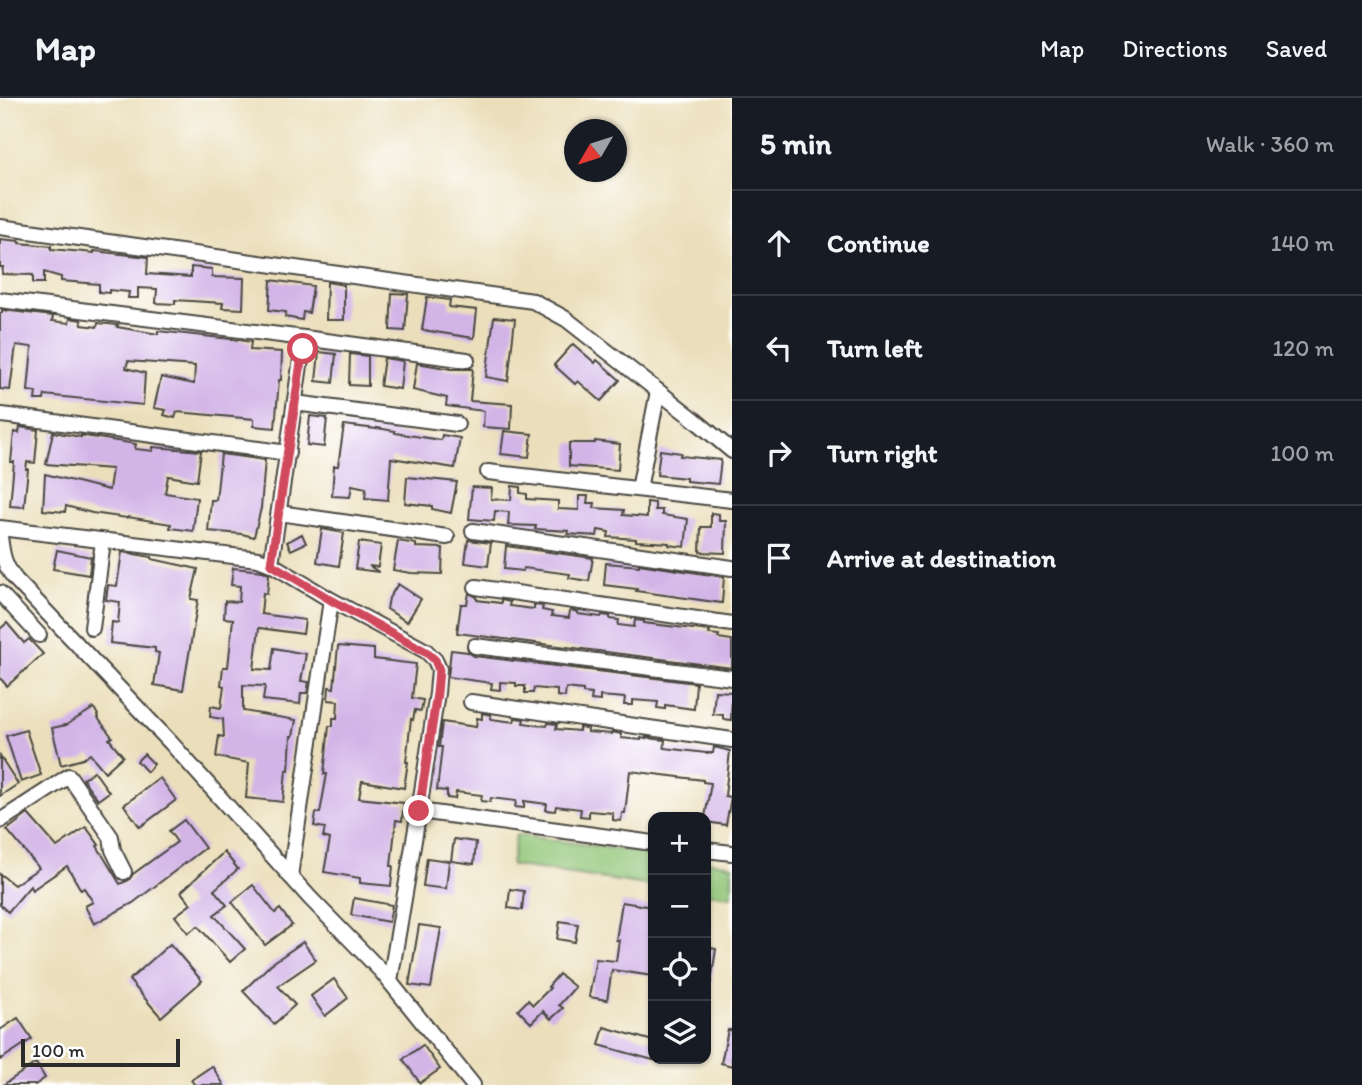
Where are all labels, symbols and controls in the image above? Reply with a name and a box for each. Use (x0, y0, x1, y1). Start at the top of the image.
text: Map (35, 29, 96, 68)
text: Map (1040, 34, 1084, 63)
text: Directions (1122, 34, 1228, 63)
text: Saved (1266, 34, 1327, 63)
north arrow (564, 119, 627, 182)
text: 5 min (760, 125, 831, 162)
text: Walk · 360 m (1206, 130, 1334, 158)
icon: ahead (760, 224, 798, 262)
text: Continue (827, 227, 930, 259)
text: 140 m (1271, 229, 1334, 257)
icon: left (760, 329, 798, 367)
text: Turn left (827, 332, 923, 364)
route start (287, 333, 318, 364)
text: 120 m (1273, 334, 1334, 362)
icon: right (760, 434, 798, 472)
text: Turn right (827, 437, 938, 469)
text: 100 m (1270, 439, 1334, 467)
icon: arrive (760, 539, 798, 577)
text: Arrive at destination (827, 542, 1056, 574)
route end (403, 795, 434, 826)
map controls (648, 812, 711, 1064)
button: + (648, 812, 711, 875)
button: − (648, 875, 711, 938)
button: locate (648, 938, 711, 1001)
button: layers (648, 1001, 711, 1064)
scale bar (21, 1036, 180, 1068)
text: 100 m (32, 1039, 84, 1062)

